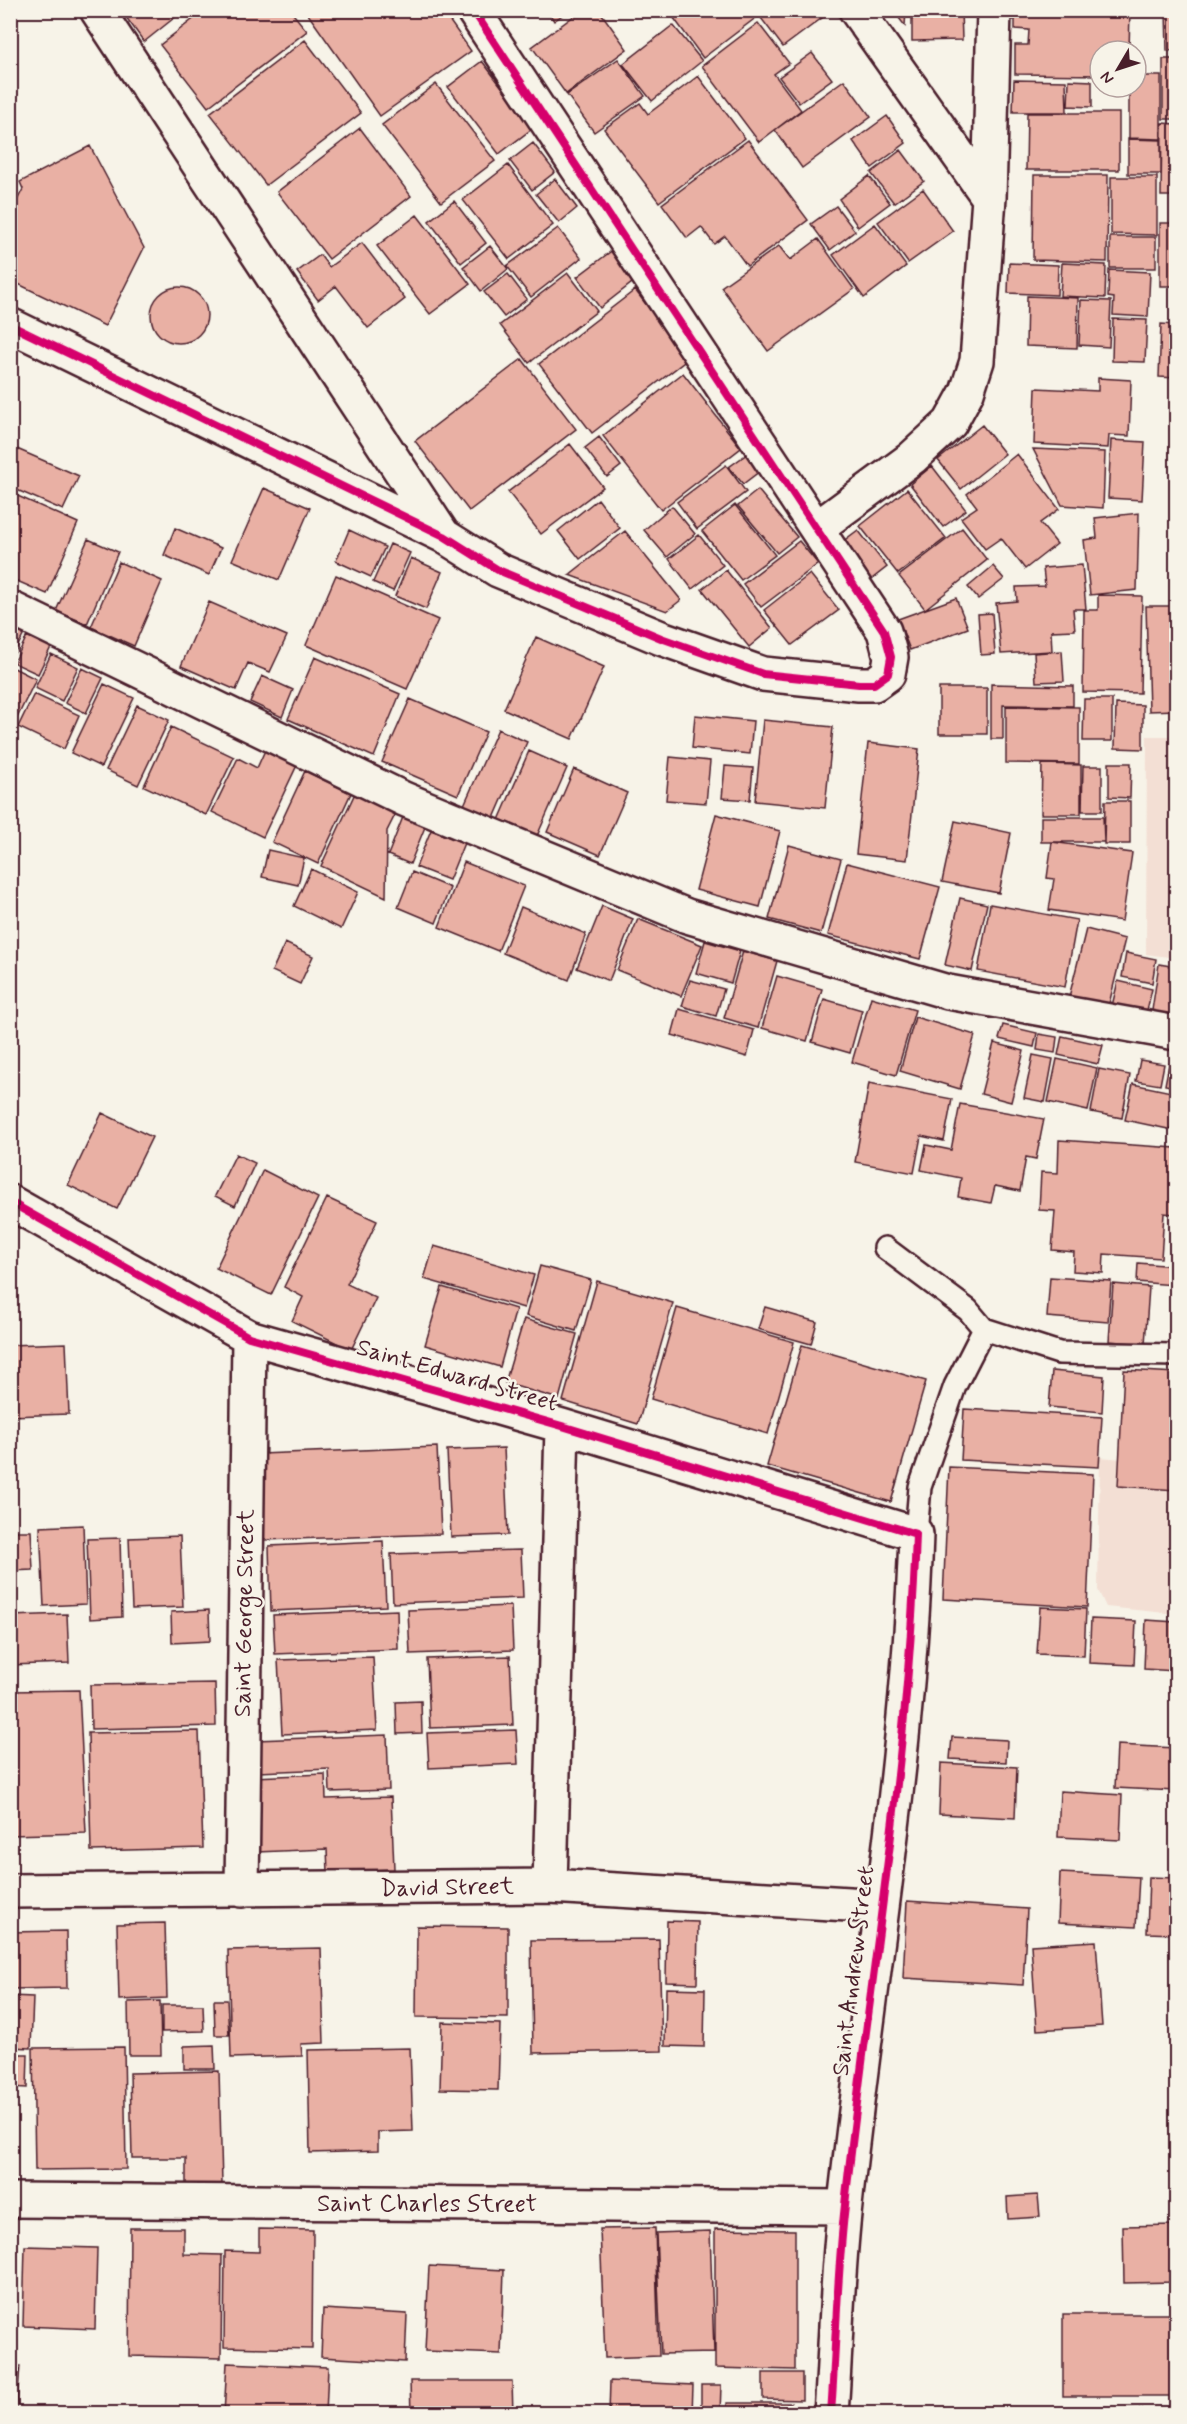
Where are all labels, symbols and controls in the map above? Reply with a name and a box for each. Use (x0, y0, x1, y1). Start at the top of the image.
north arrow (1088, 39, 1148, 99)
text: N (1096, 67, 1119, 88)
street label: Saint Edward Street (353, 1332, 561, 1420)
street label: Saint George Street (228, 1509, 264, 1717)
street label: Saint Andrew Street (826, 1864, 882, 2078)
street label: David Street (380, 1871, 514, 1905)
street label: Saint Charles Street (317, 2189, 537, 2220)

